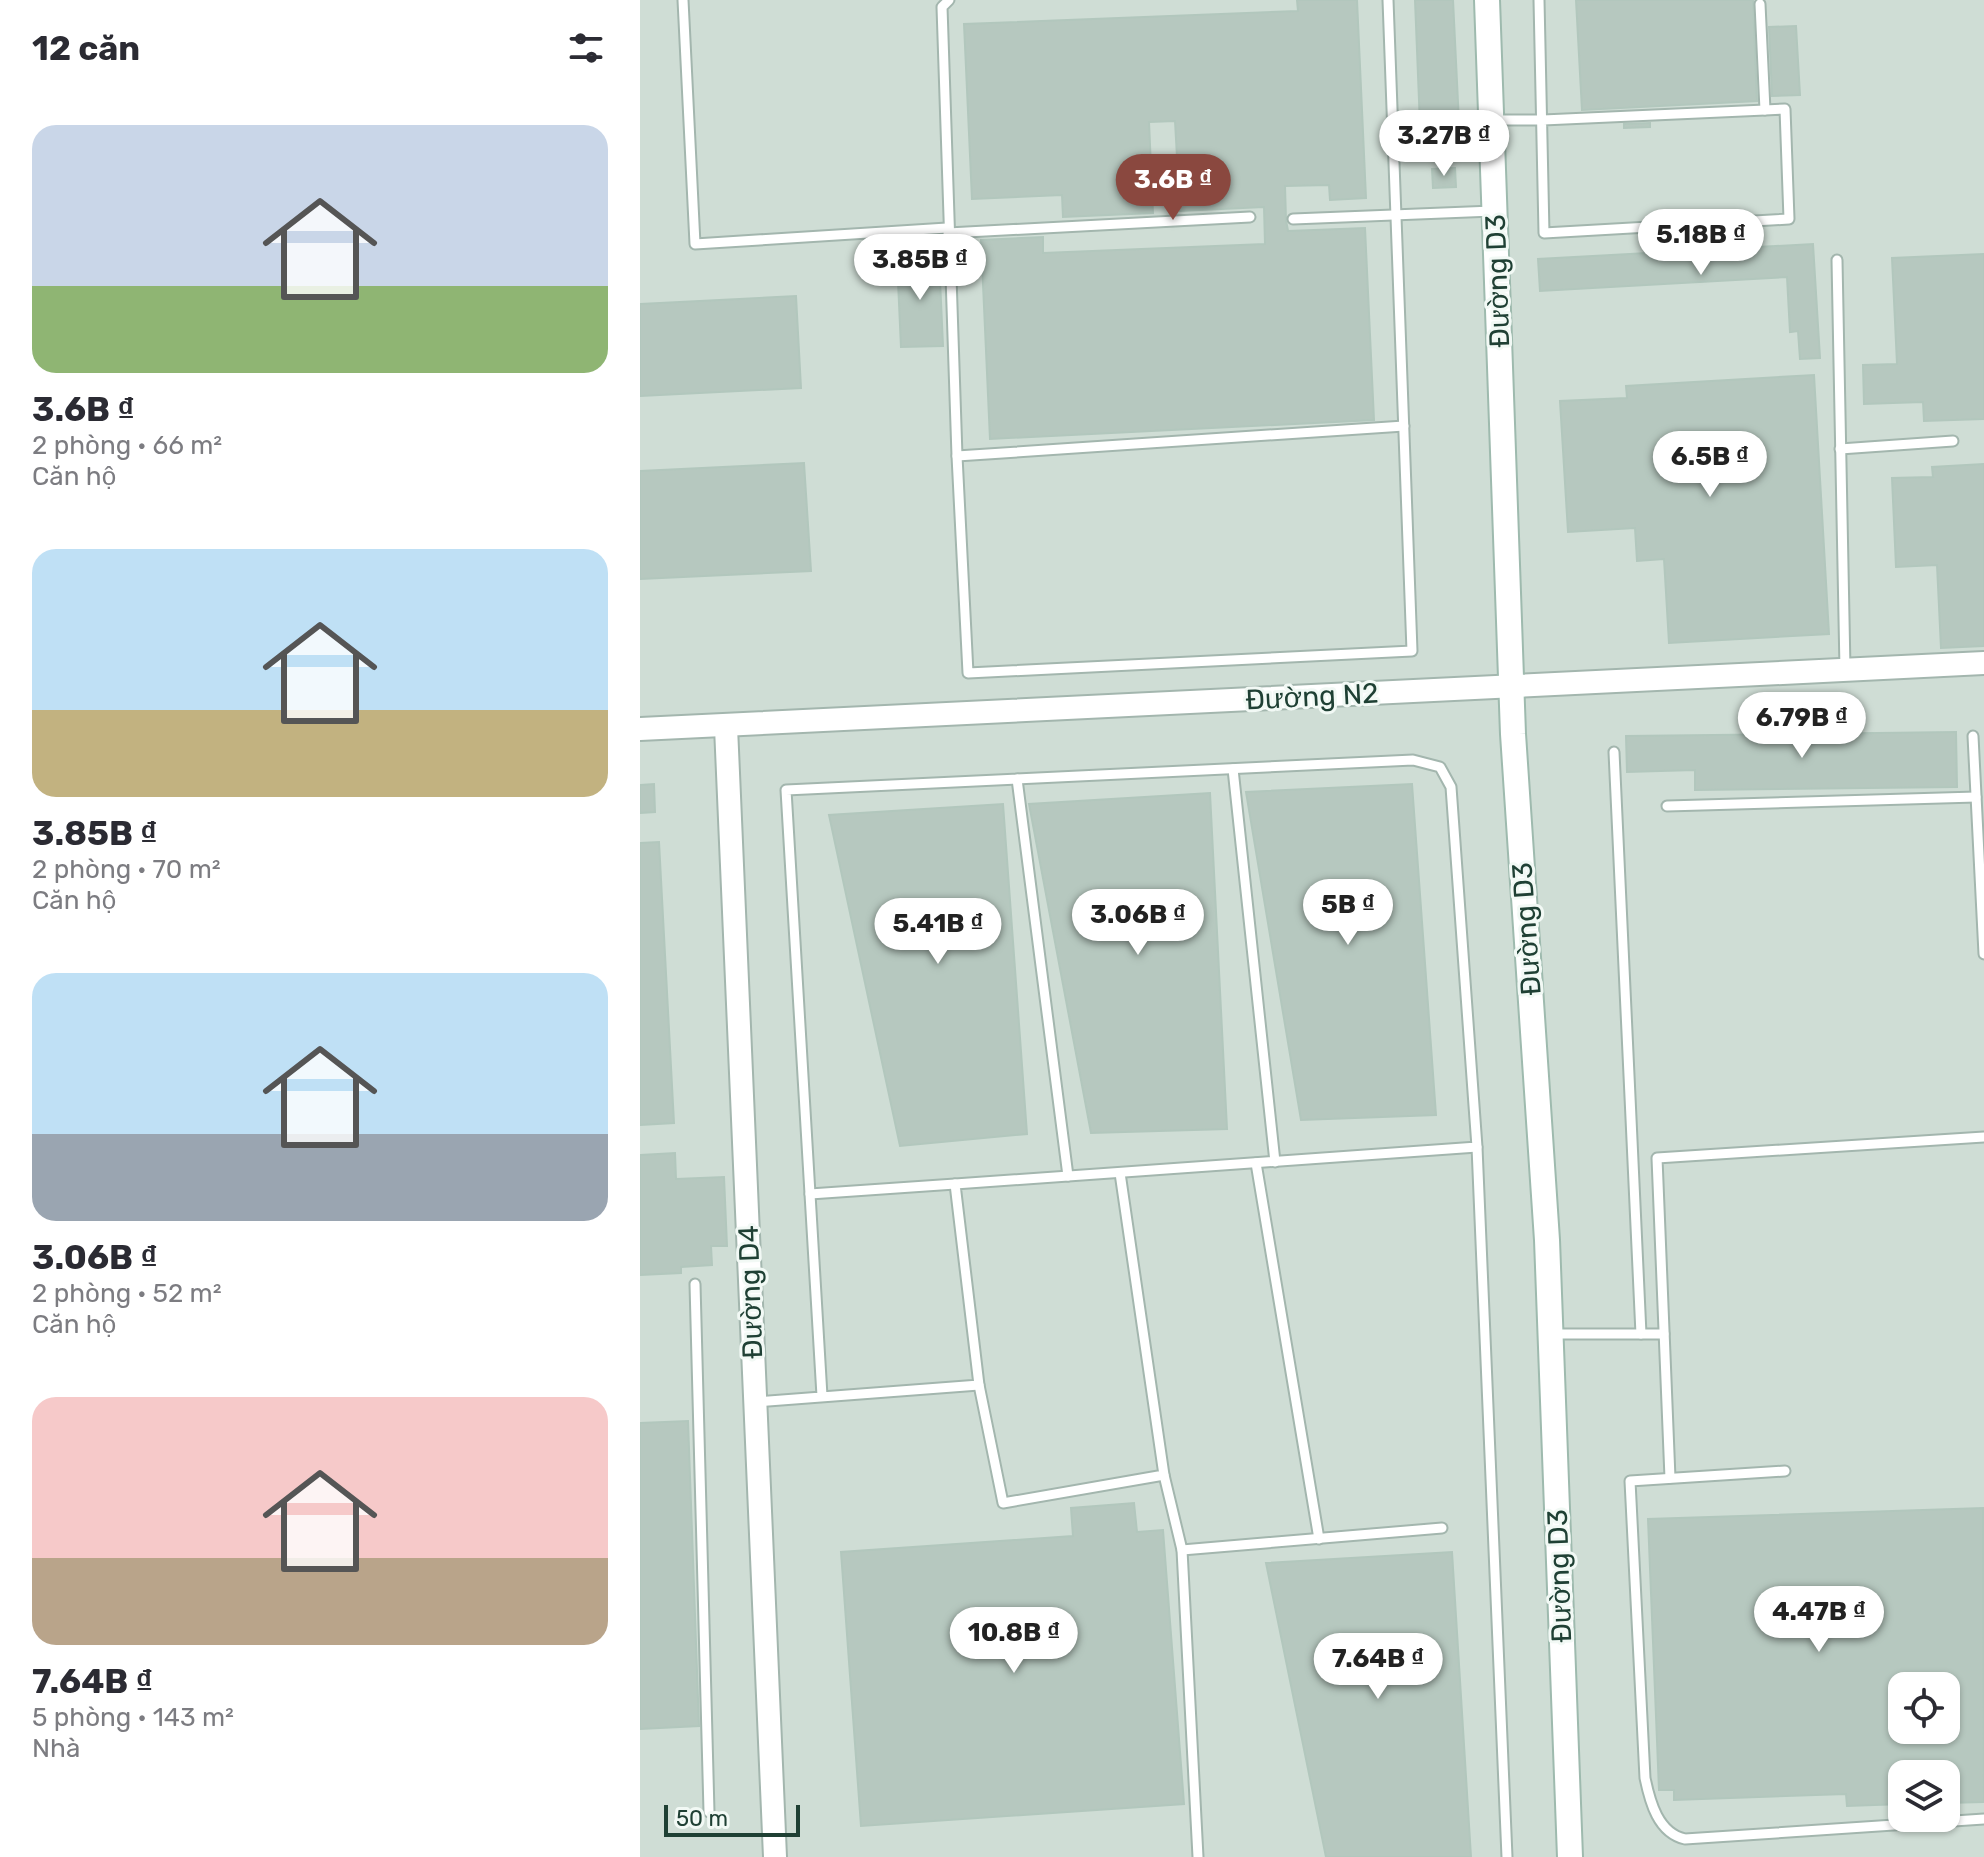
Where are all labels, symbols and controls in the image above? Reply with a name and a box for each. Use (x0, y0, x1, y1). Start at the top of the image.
icon: filters (564, 26, 608, 70)
text: 12 căn (32, 28, 140, 69)
pin: 3.27B ₫ (1370, 110, 1518, 178)
text: 3.27B ₫ (1397, 120, 1491, 151)
pin: 3.6B ₫ (1108, 154, 1238, 222)
text: 3.6B ₫ (1134, 164, 1212, 195)
icon: home (248, 177, 392, 321)
pin: 5.18B ₫ (1627, 209, 1775, 277)
street label: Đường D3 (1479, 214, 1516, 348)
text: 5.18B ₫ (1656, 219, 1746, 250)
pin: 3.85B ₫ (846, 234, 994, 302)
text: 3.85B ₫ (872, 244, 968, 275)
text: 3.6B ₫ (32, 389, 135, 430)
text: 2 phòng · 66 m² (32, 430, 222, 461)
pin: 6.5B ₫ (1645, 431, 1775, 499)
text: 6.5B ₫ (1671, 441, 1749, 472)
text: Căn hộ (32, 461, 116, 492)
icon: home (248, 601, 392, 745)
street label: Đường N2 (1245, 677, 1379, 716)
pin: 6.79B ₫ (1728, 692, 1876, 760)
text: 6.79B ₫ (1756, 702, 1848, 733)
text: 3.85B ₫ (32, 813, 158, 854)
text: 2 phòng · 70 m² (32, 854, 221, 885)
street label: Đường D3 (1505, 861, 1548, 997)
pin: 5B ₫ (1301, 879, 1395, 947)
text: Căn hộ (32, 885, 116, 916)
pin: 3.06B ₫ (1064, 889, 1212, 957)
text: 5B ₫ (1321, 889, 1375, 920)
pin: 5.41B ₫ (864, 898, 1012, 966)
text: 3.06B ₫ (1090, 899, 1186, 930)
text: 5.41B ₫ (892, 908, 984, 939)
icon: home (248, 1025, 392, 1169)
street label: Đường D4 (732, 1225, 769, 1359)
text: 3.06B ₫ (32, 1237, 158, 1278)
text: 2 phòng · 52 m² (32, 1278, 222, 1309)
text: Căn hộ (32, 1309, 116, 1340)
icon: home (248, 1449, 392, 1593)
street label: Đường D3 (1541, 1509, 1578, 1643)
pin: 4.47B ₫ (1745, 1586, 1893, 1654)
text: 4.47B ₫ (1772, 1596, 1866, 1627)
pin: 10.8B ₫ (940, 1607, 1088, 1675)
text: 10.8B ₫ (968, 1617, 1060, 1648)
pin: 7.64B ₫ (1304, 1633, 1452, 1701)
text: 7.64B ₫ (1332, 1643, 1424, 1674)
text: 7.64B ₫ (32, 1661, 153, 1702)
map controls (1888, 1672, 1960, 1832)
button: locate (1888, 1672, 1960, 1744)
text: 5 phòng · 143 m² (32, 1702, 234, 1733)
text: Nhà (32, 1733, 80, 1764)
button: layers (1888, 1760, 1960, 1832)
scale bar (664, 1801, 800, 1837)
text: 50 m (676, 1805, 728, 1832)

